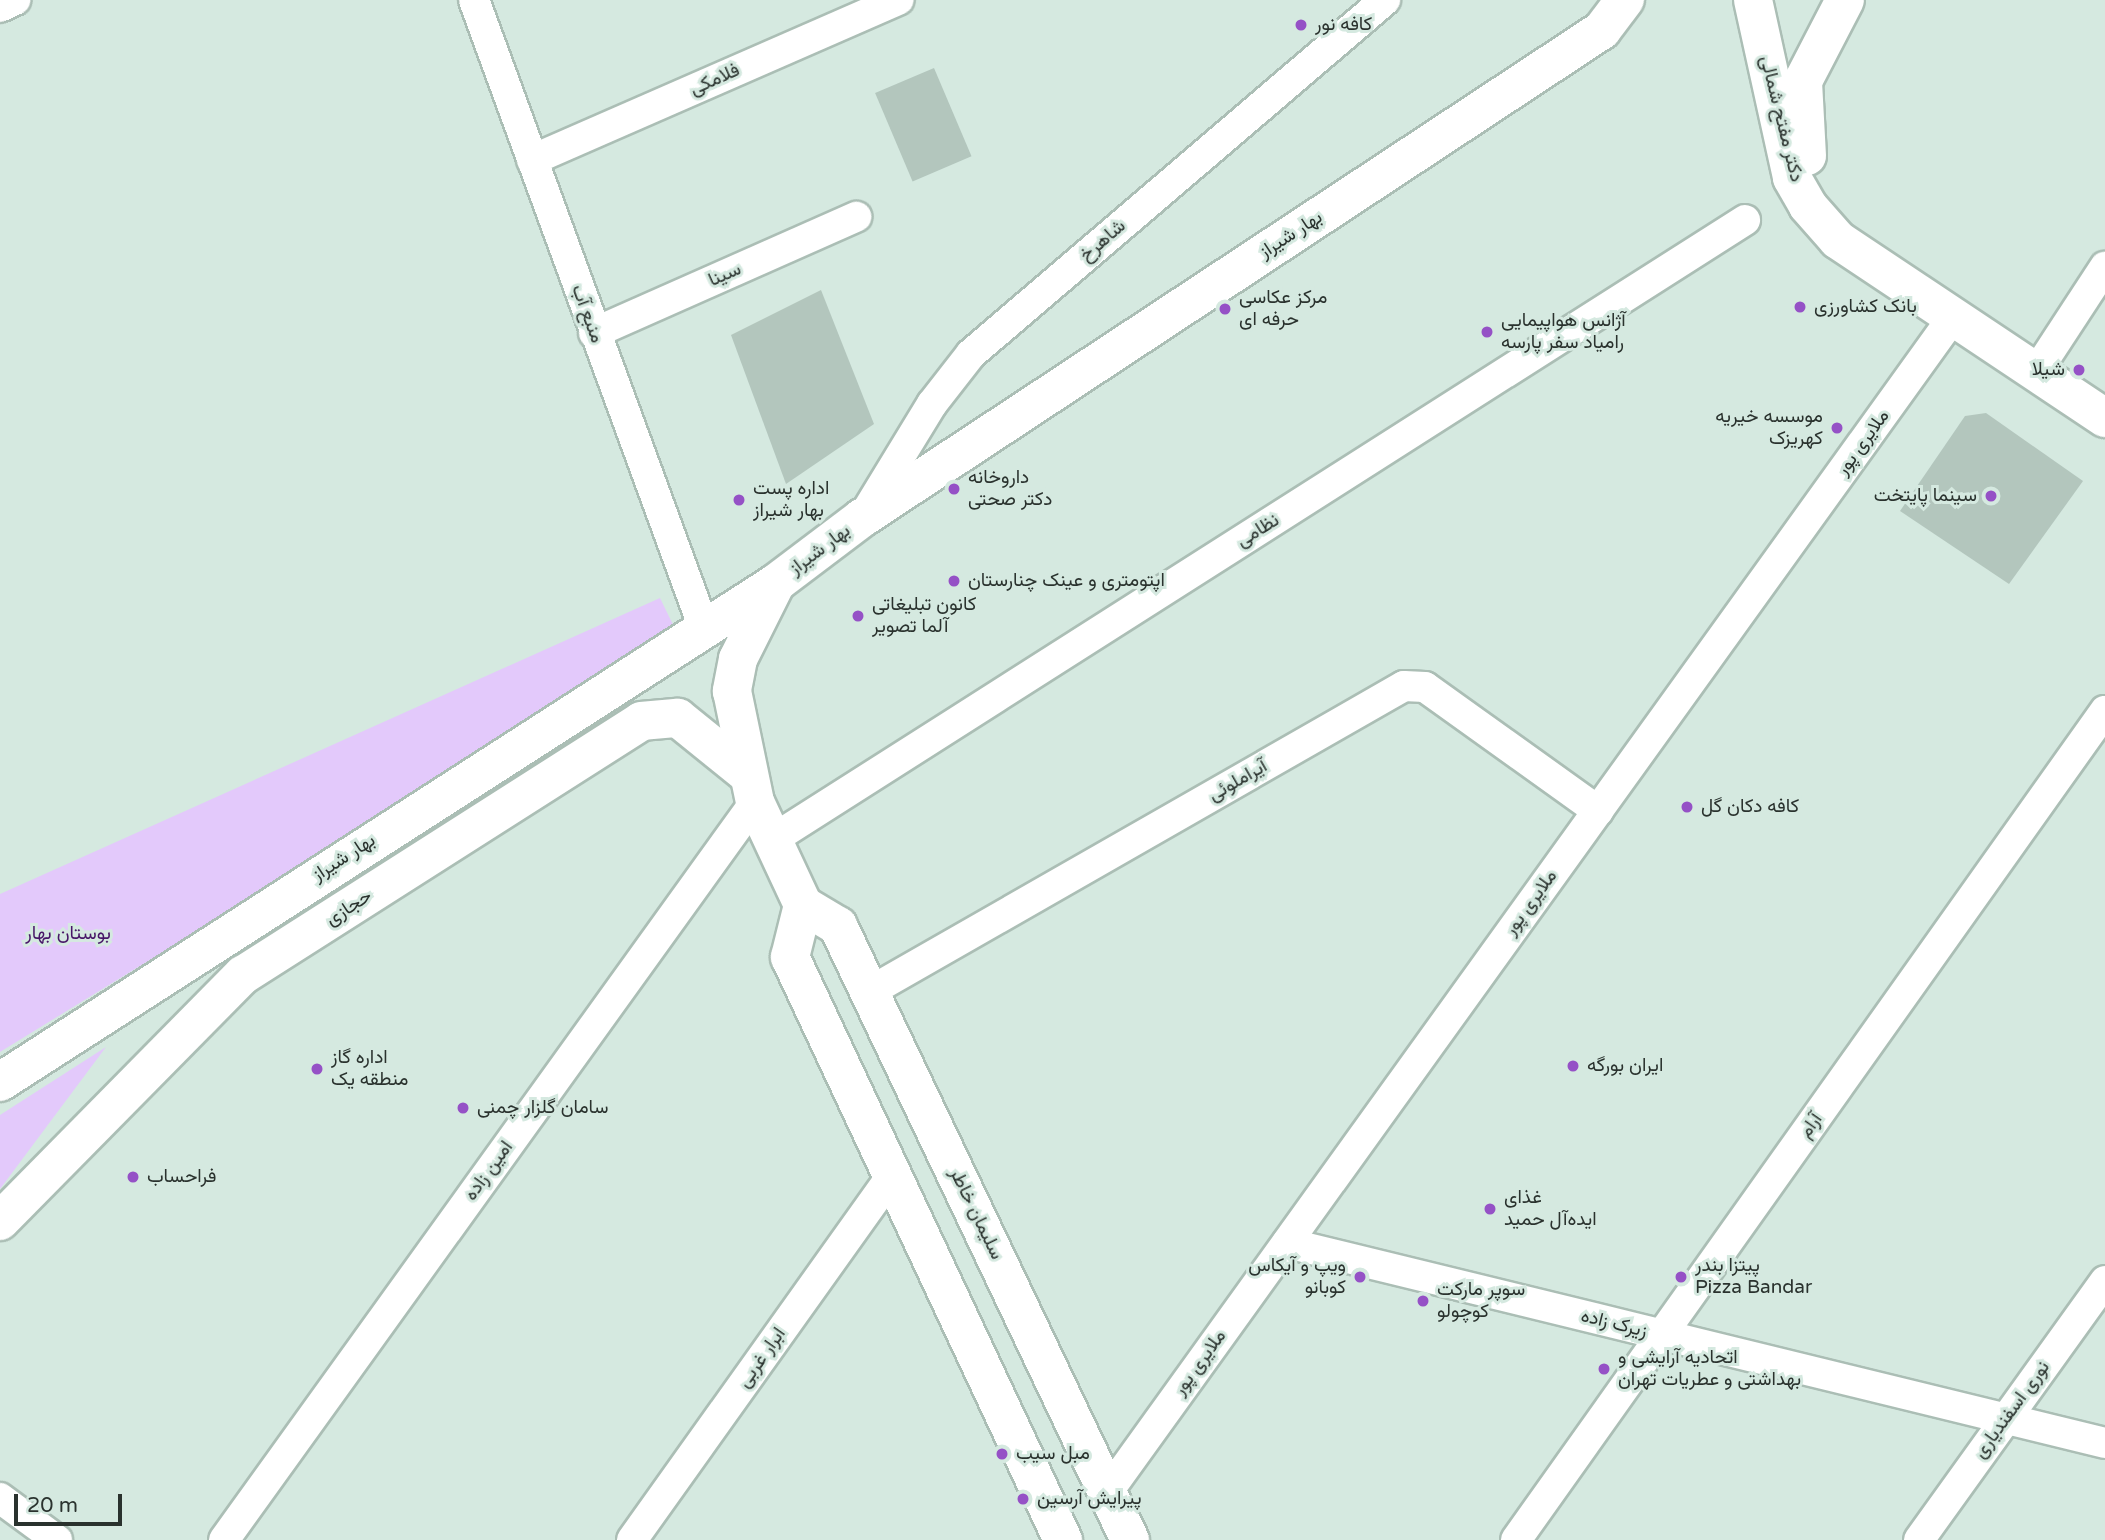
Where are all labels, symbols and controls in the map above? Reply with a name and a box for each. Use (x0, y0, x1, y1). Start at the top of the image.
place label: کافه نور (1315, 14, 1372, 36)
marker: کافه نور (1293, 17, 1309, 33)
street label: دکتر مفتح شمالی (1754, 53, 1808, 185)
street label: فلامکی (686, 59, 744, 101)
street label: بهار شیراز (1255, 206, 1327, 264)
street label: شاهرخ (1075, 215, 1131, 267)
street label: سینا (705, 258, 745, 292)
street label: منبع آب (566, 282, 608, 346)
place label: مرکز عکاسی حرفه ای (1239, 287, 1327, 331)
place label: بانک کشاورزی (1814, 296, 1917, 318)
marker: بانک کشاورزی (1792, 299, 1808, 315)
marker: مرکز عکاسی حرفه ای (1217, 301, 1233, 317)
place label: آژانس هواپیمایی رامیاد سفر پارسه (1501, 310, 1626, 354)
marker: آژانس هواپیمایی رامیاد سفر پارسه (1479, 324, 1495, 340)
place label: شیلا (2032, 359, 2065, 381)
marker: شیلا (2071, 362, 2087, 378)
place label: موسسه خیریه کهریزک (1715, 406, 1823, 450)
street label: ملایری پور (1832, 406, 1894, 480)
marker: موسسه خیریه کهریزک (1829, 420, 1845, 436)
place label: داروخانه دکتر صحتی (968, 467, 1052, 511)
place label: اداره پست بهار شیراز (753, 478, 829, 522)
marker: داروخانه دکتر صحتی (946, 481, 962, 497)
place label: سینما پایتخت (1874, 485, 1977, 507)
marker: سینما پایتخت (1983, 488, 1999, 504)
marker: اداره پست بهار شیراز (731, 492, 747, 508)
street label: نظامی (1232, 509, 1284, 553)
street label: بهار شیراز (785, 520, 855, 580)
place label: اپتومتری و عینک چنارستان (968, 570, 1165, 592)
marker: اپتومتری و عینک چنارستان (946, 573, 962, 589)
place label: کانون تبلیغاتی آلما تصویر (872, 594, 976, 638)
marker: کانون تبلیغاتی آلما تصویر (850, 608, 866, 624)
street label: آیراملوئی (1205, 755, 1271, 807)
place label: کافه دکان گل (1701, 796, 1799, 818)
marker: کافه دکان گل (1679, 799, 1695, 815)
street label: بهار شیراز (308, 829, 380, 887)
street label: ملایری پور (1500, 866, 1562, 940)
street label: حجازی (322, 885, 376, 931)
park label: بوستان بهار (25, 923, 111, 945)
place label: اداره گاز منطقه یک (331, 1047, 408, 1091)
place label: ایران بورگه (1587, 1055, 1663, 1077)
marker: ایران بورگه (1565, 1058, 1581, 1074)
marker: اداره گاز منطقه یک (309, 1061, 325, 1077)
place label: سامان گلزار چمنی (477, 1097, 609, 1119)
marker: سامان گلزار چمنی (455, 1100, 471, 1116)
street label: آرام (1794, 1109, 1828, 1143)
street label: امین زاده (460, 1137, 518, 1205)
street label: سلیمان خاطر (944, 1165, 1008, 1263)
place label: فراحساب (147, 1166, 216, 1188)
marker: فراحساب (125, 1169, 141, 1185)
place label: غذای ایده‌آل حمید (1504, 1187, 1597, 1231)
marker: غذای ایده‌آل حمید (1482, 1201, 1498, 1217)
place label: ویپ و آیکاس کوبانو (1248, 1255, 1346, 1299)
place label: پیتزا بندر Pizza Bandar (1695, 1255, 1812, 1299)
marker: ویپ و آیکاس کوبانو (1352, 1269, 1368, 1285)
marker: پیتزا بندر Pizza Bandar (1673, 1269, 1689, 1285)
place label: سوپر مارکت کوچولو (1437, 1279, 1525, 1323)
marker: سوپر مارکت کوچولو (1415, 1293, 1431, 1309)
street label: زیرک زاده (1578, 1305, 1650, 1343)
street label: ابرار غربی (733, 1323, 791, 1393)
street label: ملایری پور (1169, 1326, 1231, 1400)
place label: اتحادیه آرایشی و بهداشتی و عطریات تهران (1618, 1347, 1801, 1391)
street label: نوری اسفندیاری (1969, 1357, 2055, 1463)
marker: اتحادیه آرایشی و بهداشتی و عطریات تهران (1596, 1361, 1612, 1377)
place label: مبل سیب (1016, 1443, 1090, 1465)
marker: مبل سیب (994, 1446, 1010, 1462)
scale bar (18, 1480, 126, 1524)
place label: پیرایش آرسین (1037, 1488, 1142, 1510)
marker: پیرایش آرسین (1015, 1491, 1031, 1507)
text: 20 m (27, 1493, 78, 1518)

